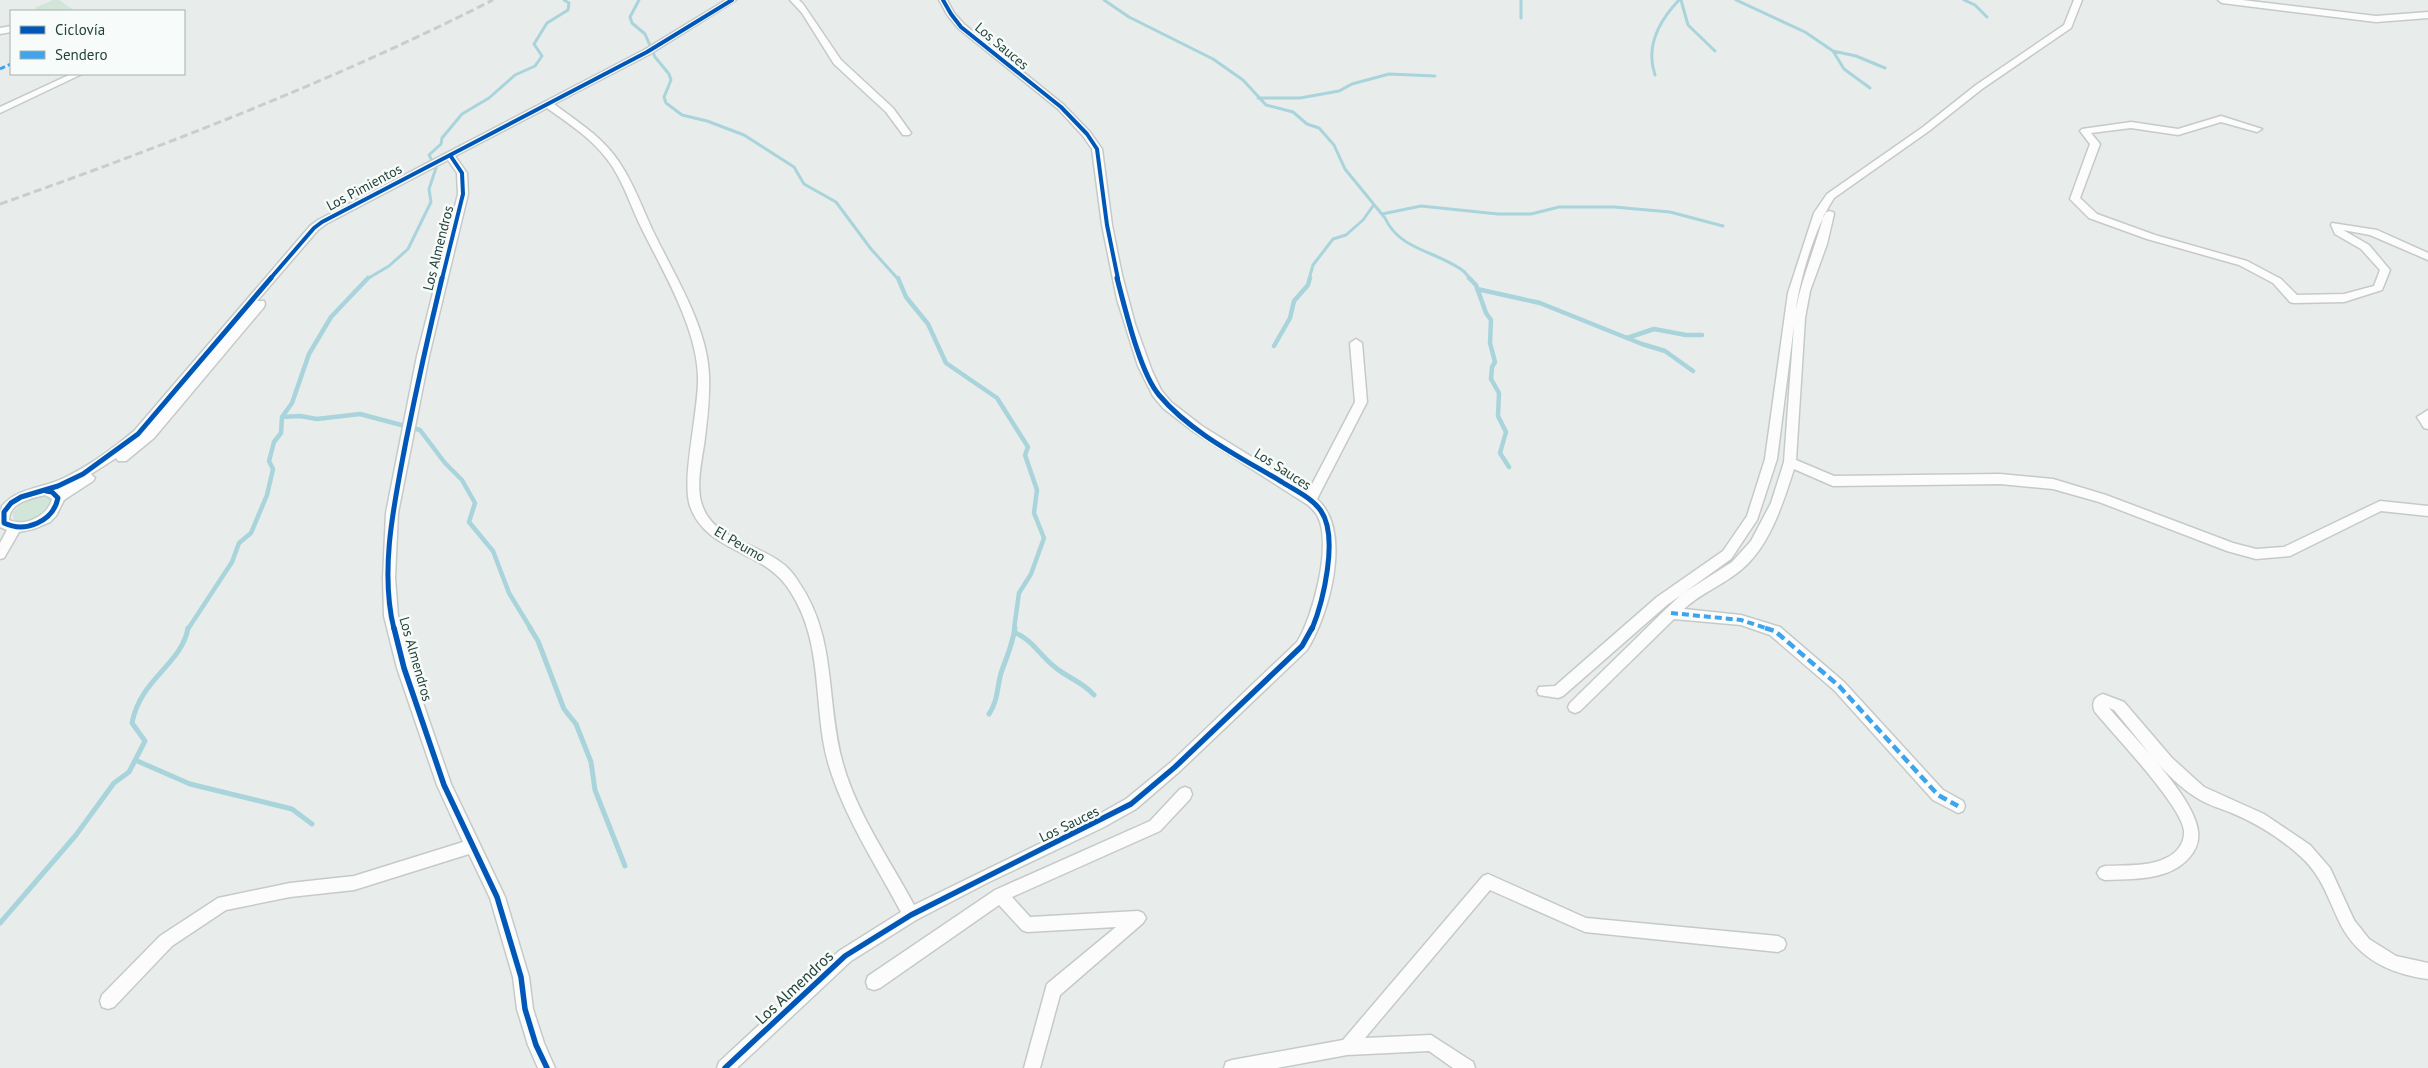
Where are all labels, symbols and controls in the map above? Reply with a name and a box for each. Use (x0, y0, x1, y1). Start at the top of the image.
legend (10, 10, 185, 75)
street label: Los Sauces (972, 18, 1033, 74)
text: Ciclovía (55, 20, 105, 39)
text: Sendero (55, 45, 108, 64)
street label: Los Pimientos (323, 160, 405, 214)
street label: Los Almendros (419, 203, 457, 292)
street label: Los Sauces (1251, 444, 1315, 494)
street label: El Peumo (711, 522, 769, 566)
street label: Los Almendros (395, 615, 437, 703)
street label: Los Sauces (1036, 802, 1102, 846)
street label: Los Almendros (751, 946, 837, 1028)

